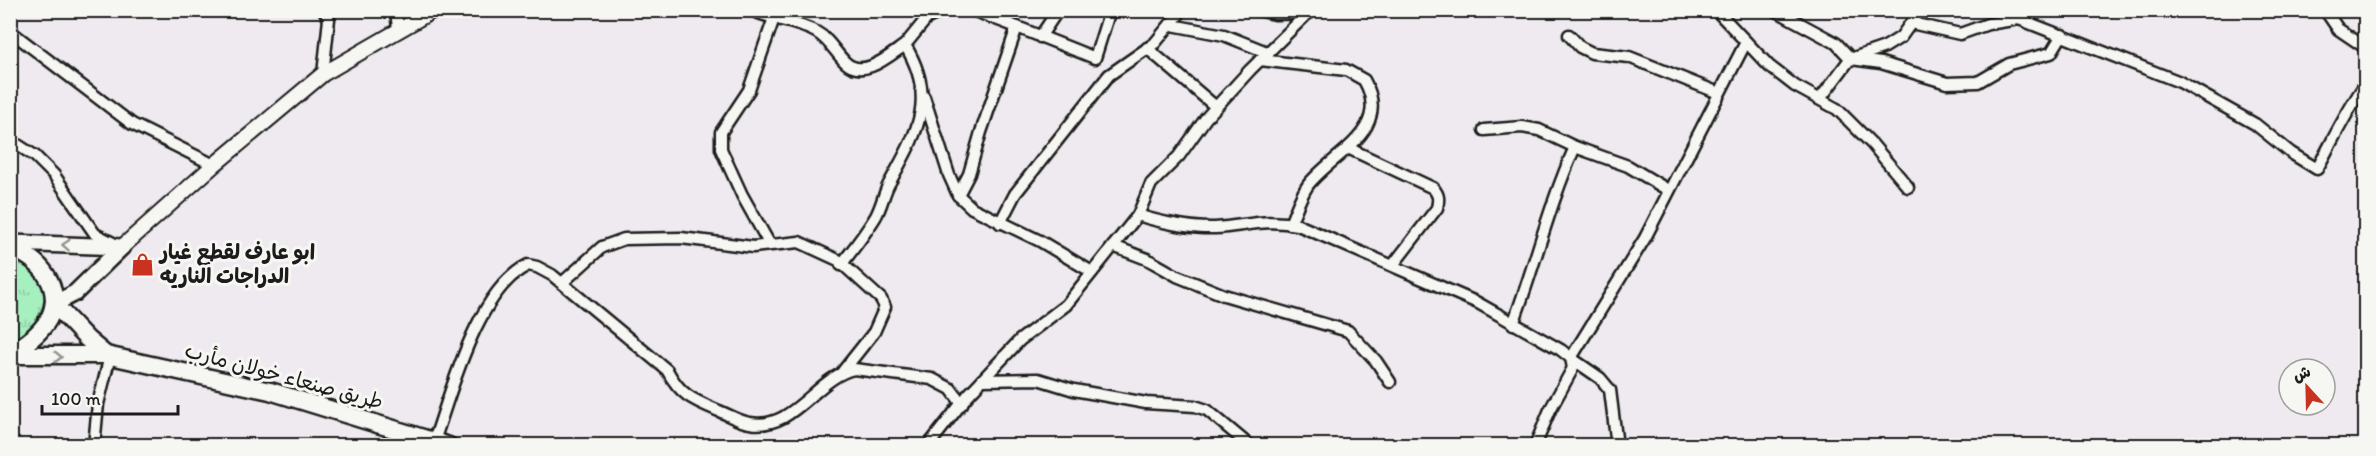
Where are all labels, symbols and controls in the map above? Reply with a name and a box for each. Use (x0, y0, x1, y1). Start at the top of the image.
one-way arrow (62, 238, 71, 251)
place label: ابو عارف لقطع غيار الدراجات الناريه (158, 239, 315, 289)
shop icon: ابو عارف لقطع غيار الدراجات الناريه (129, 251, 155, 277)
street label: طريق صنعاء خولان مأرب (182, 337, 386, 415)
one-way arrow (54, 350, 63, 363)
north arrow (2277, 357, 2337, 417)
text: ش (2290, 361, 2313, 386)
scale bar (42, 378, 178, 416)
text: 100 m (51, 388, 101, 410)

